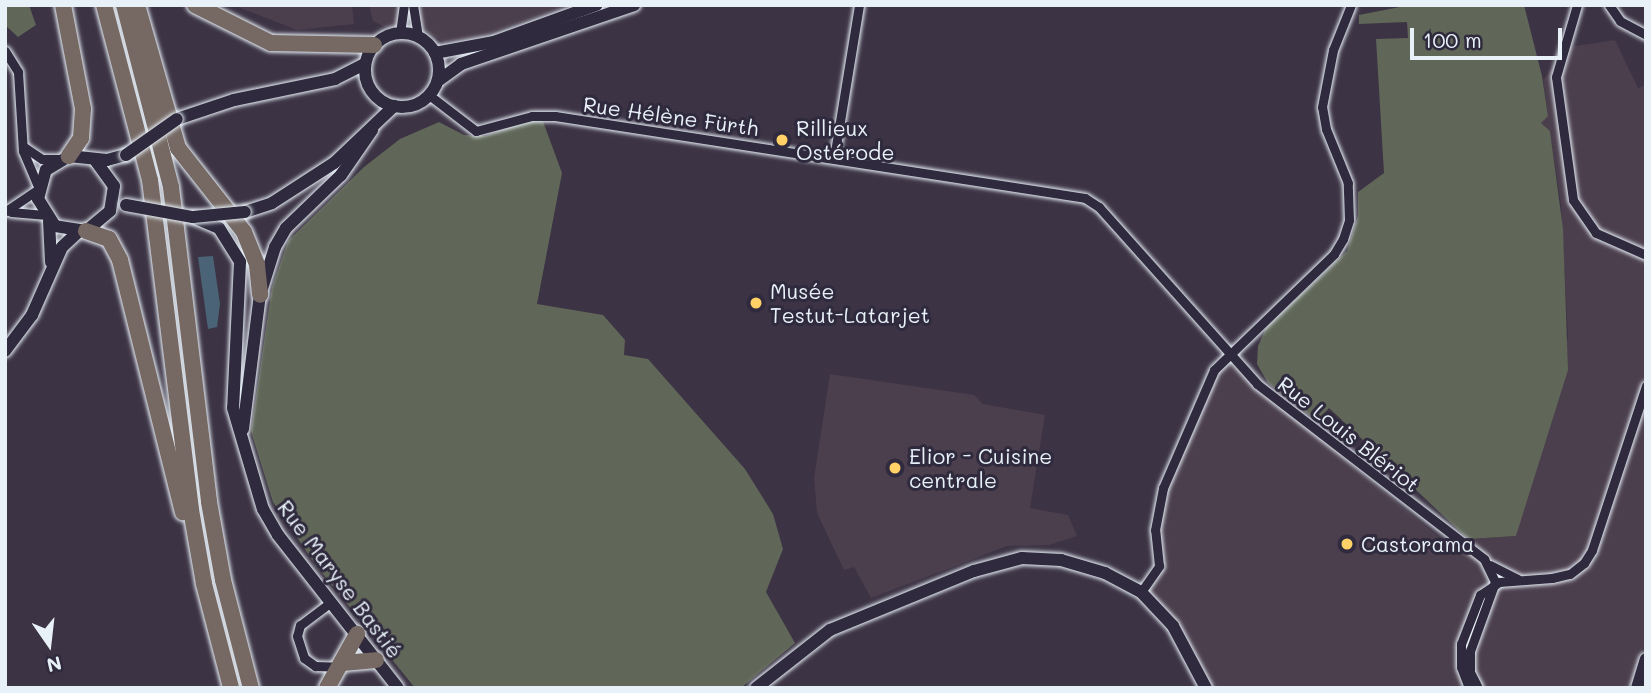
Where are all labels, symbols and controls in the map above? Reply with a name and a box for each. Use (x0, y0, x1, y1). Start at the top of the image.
scale bar (1413, 14, 1565, 58)
text: 100 m (1423, 26, 1482, 53)
street label: Rue Hélène Fürth (582, 91, 760, 141)
place label: Rillieux Ostérode (796, 115, 894, 165)
marker: Rillieux Ostérode (774, 132, 790, 148)
place label: Musée Testut-Latarjet (770, 278, 930, 328)
marker: Musée Testut-Latarjet (748, 295, 764, 311)
street label: Rue Louis Blériot (1273, 371, 1425, 497)
place label: Elior - Cuisine centrale (909, 443, 1052, 493)
marker: Elior - Cuisine centrale (887, 460, 903, 476)
street label: Rue Maryse Bastié (272, 495, 408, 663)
place label: Castorama (1361, 531, 1474, 557)
marker: Castorama (1339, 536, 1355, 552)
north arrow (14, 609, 84, 679)
text: N (44, 651, 64, 679)

